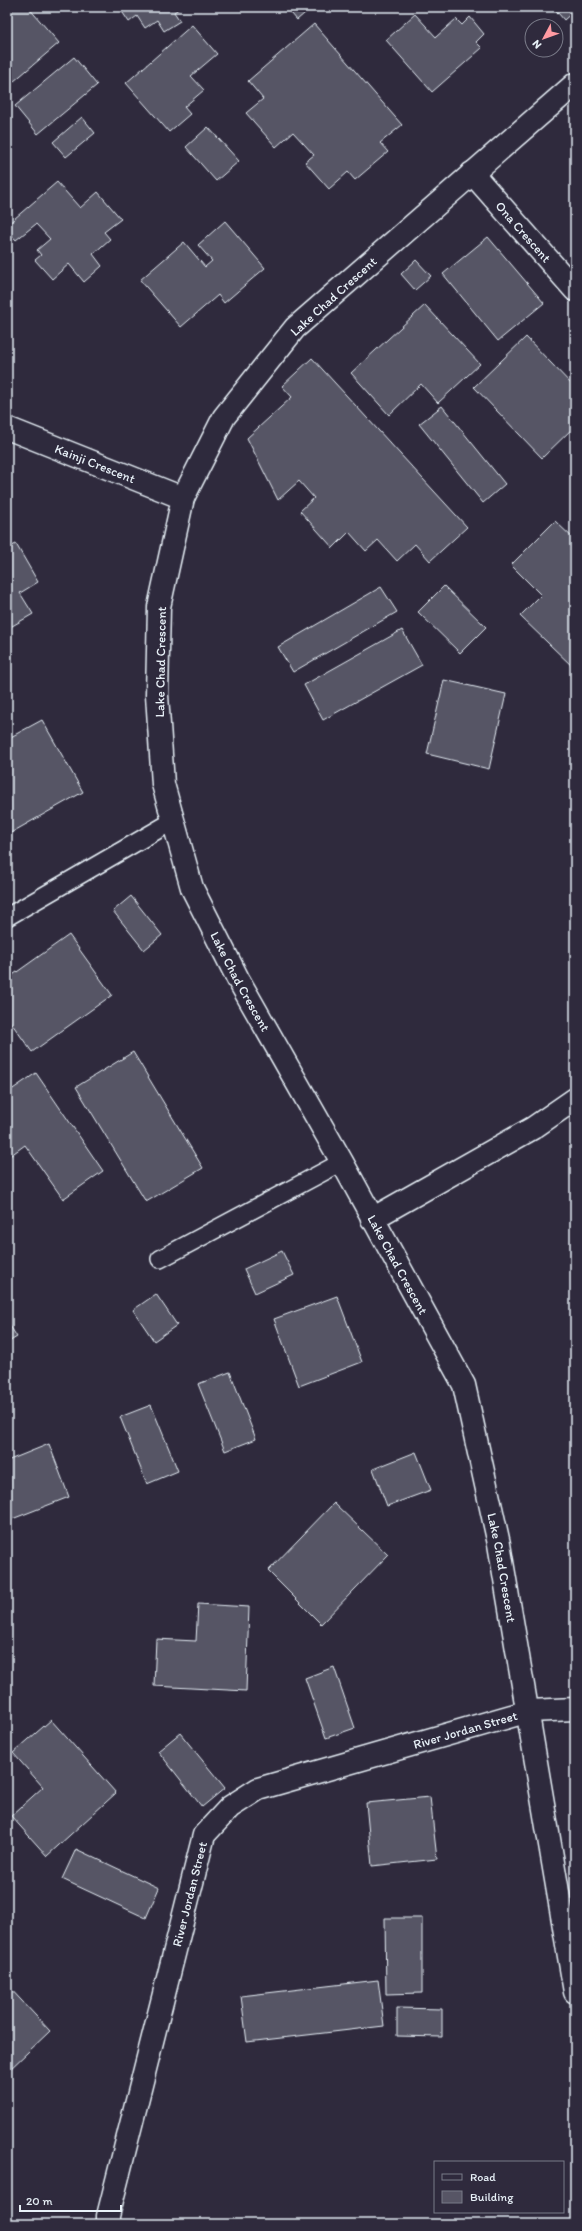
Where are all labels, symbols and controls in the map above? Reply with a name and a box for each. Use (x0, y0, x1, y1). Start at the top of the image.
north arrow (524, 18, 564, 58)
text: N (529, 37, 544, 51)
street label: Ona Crescent (492, 198, 554, 265)
street label: Lake Chad Crescent (287, 254, 380, 339)
street label: Kainji Crescent (53, 441, 138, 486)
street label: Lake Chad Crescent (152, 606, 169, 718)
street label: Lake Chad Crescent (207, 929, 273, 1034)
street label: Lake Chad Crescent (364, 1212, 431, 1317)
street label: Lake Chad Crescent (484, 1511, 519, 1624)
street label: River Jordan Street (412, 1708, 519, 1752)
street label: River Jordan Street (169, 1840, 210, 1948)
legend (434, 2161, 564, 2213)
text: Road (470, 2170, 496, 2184)
scale bar (20, 2187, 121, 2213)
text: Building (470, 2190, 514, 2204)
text: 20 m (26, 2194, 53, 2208)

